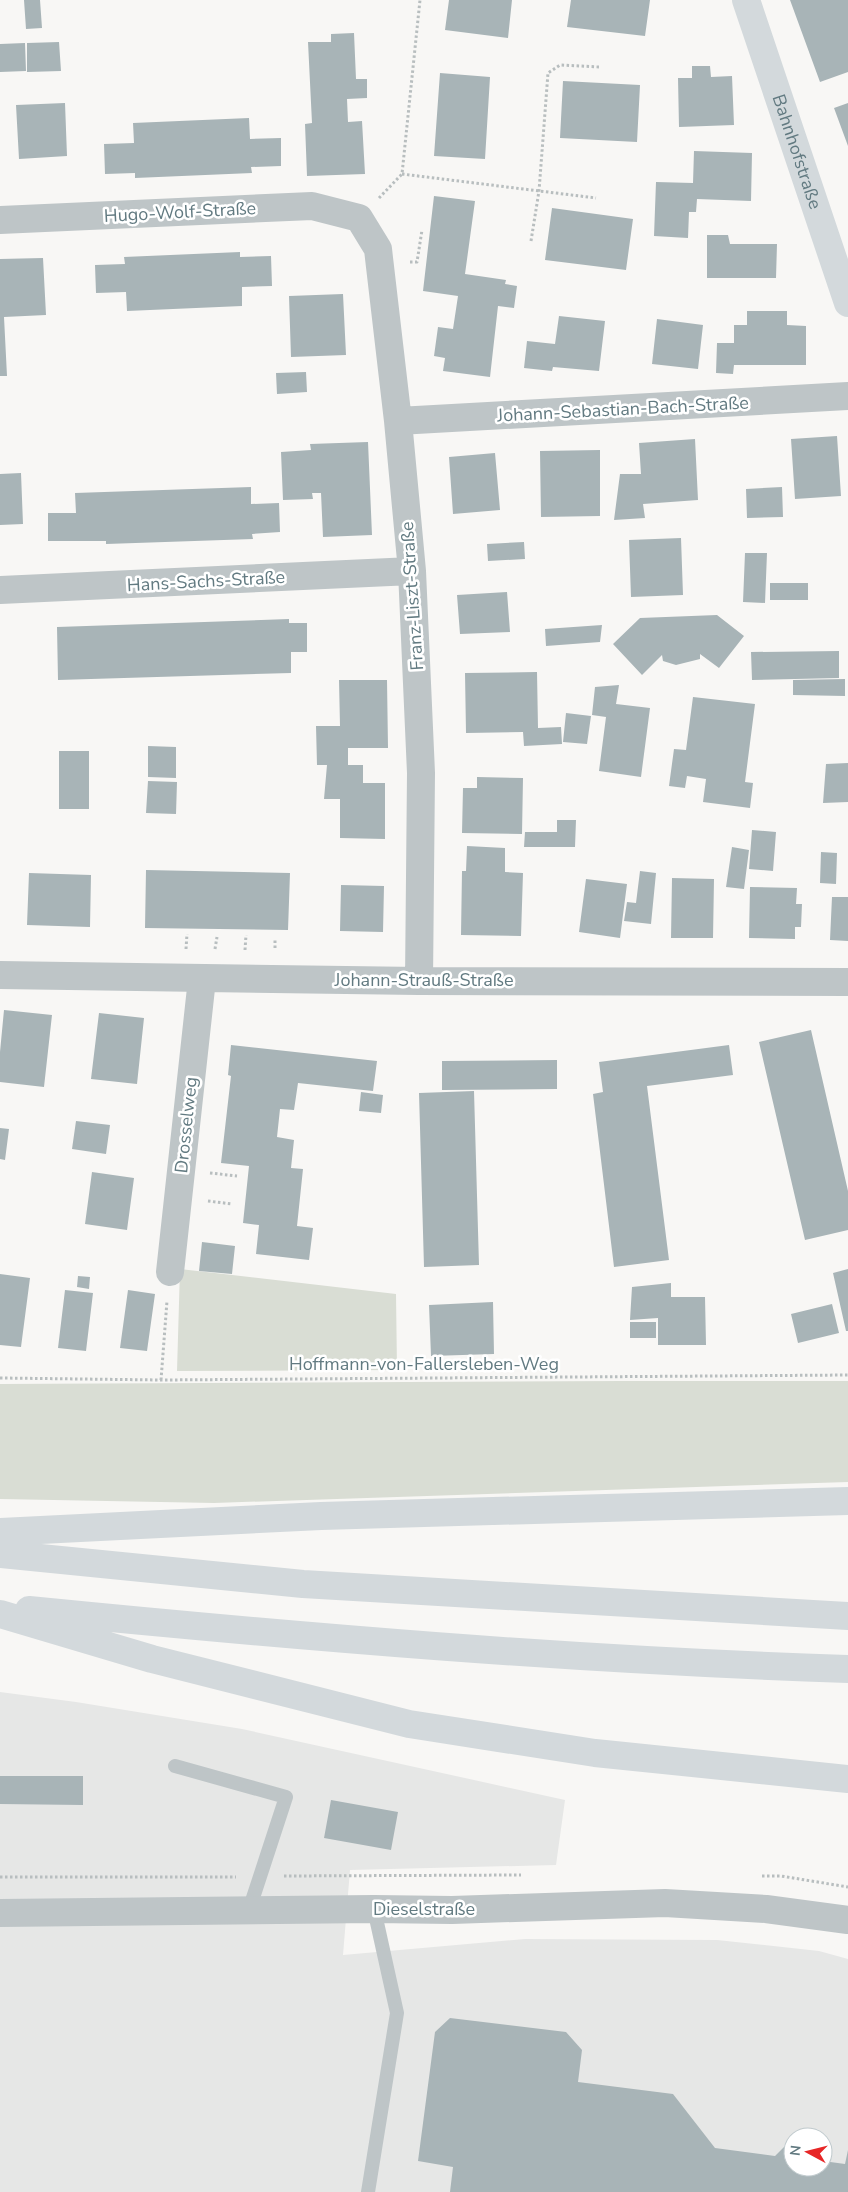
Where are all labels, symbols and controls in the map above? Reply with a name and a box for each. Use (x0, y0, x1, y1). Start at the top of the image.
street label: Bahnhofstraße (767, 91, 828, 212)
street label: Hugo-Wolf-Straße (103, 196, 257, 228)
street label: Johann-Sebastian-Bach-Straße (496, 390, 749, 428)
street label: Franz-Liszt-Straße (395, 521, 429, 671)
street label: Hans-Sachs-Straße (126, 565, 286, 597)
street label: Johann-Strauß-Straße (334, 968, 513, 992)
street label: Drosselweg (169, 1076, 203, 1174)
street label: Hoffmann-von-Fallersleben-Weg (289, 1352, 559, 1376)
street label: Dieselstraße (373, 1897, 475, 1921)
north arrow (783, 2127, 833, 2177)
text: N (786, 2144, 806, 2157)

